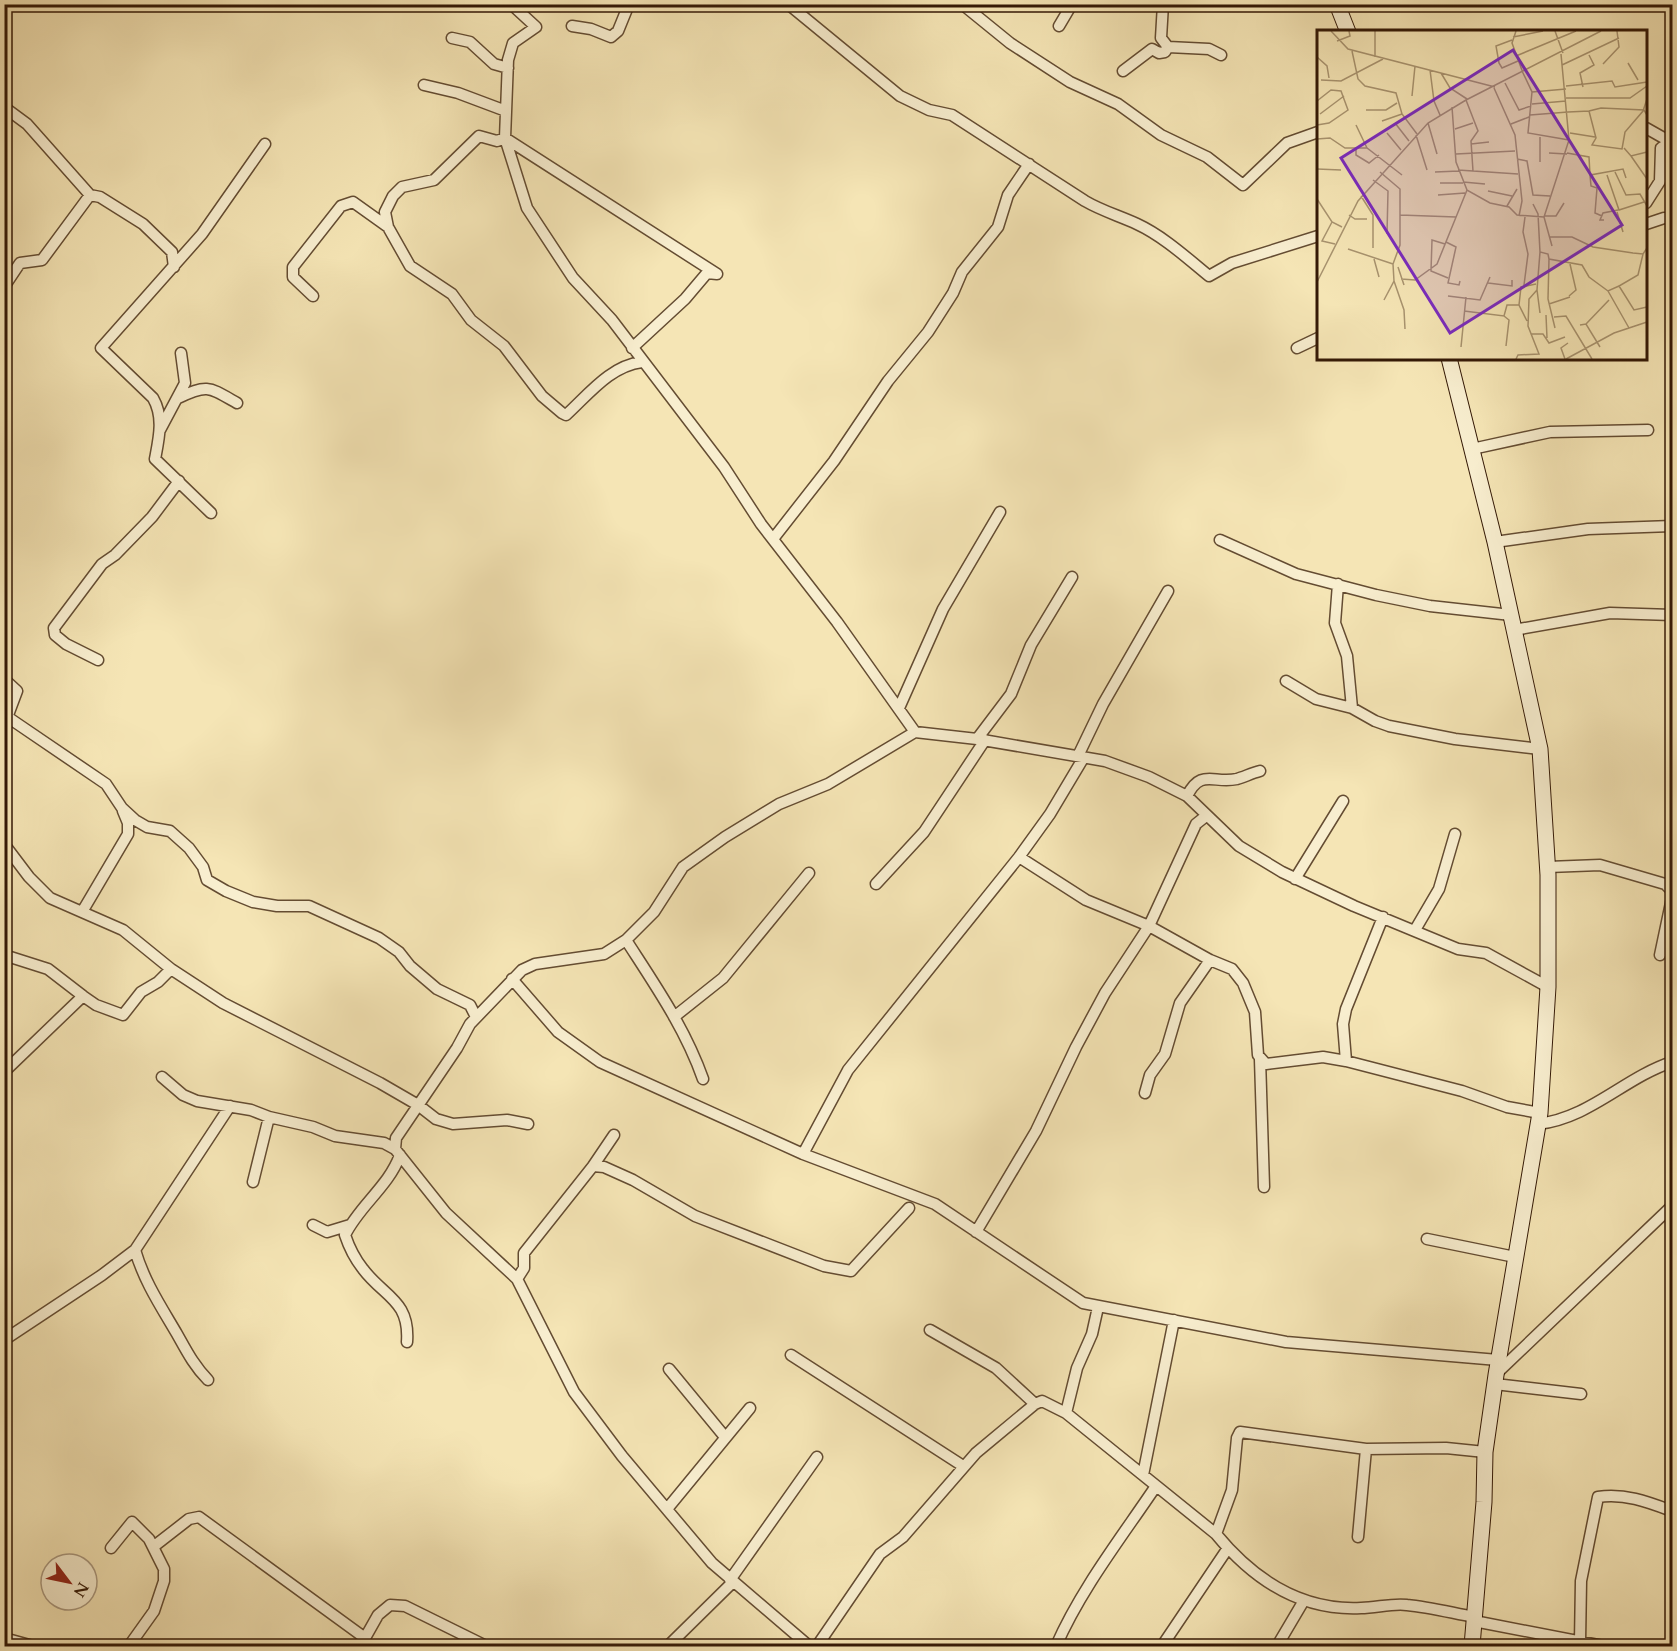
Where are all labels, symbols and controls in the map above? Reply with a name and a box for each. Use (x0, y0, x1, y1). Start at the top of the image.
inset map (1317, 30, 1647, 360)
north arrow (39, 1552, 99, 1612)
text: N (68, 1578, 94, 1601)

